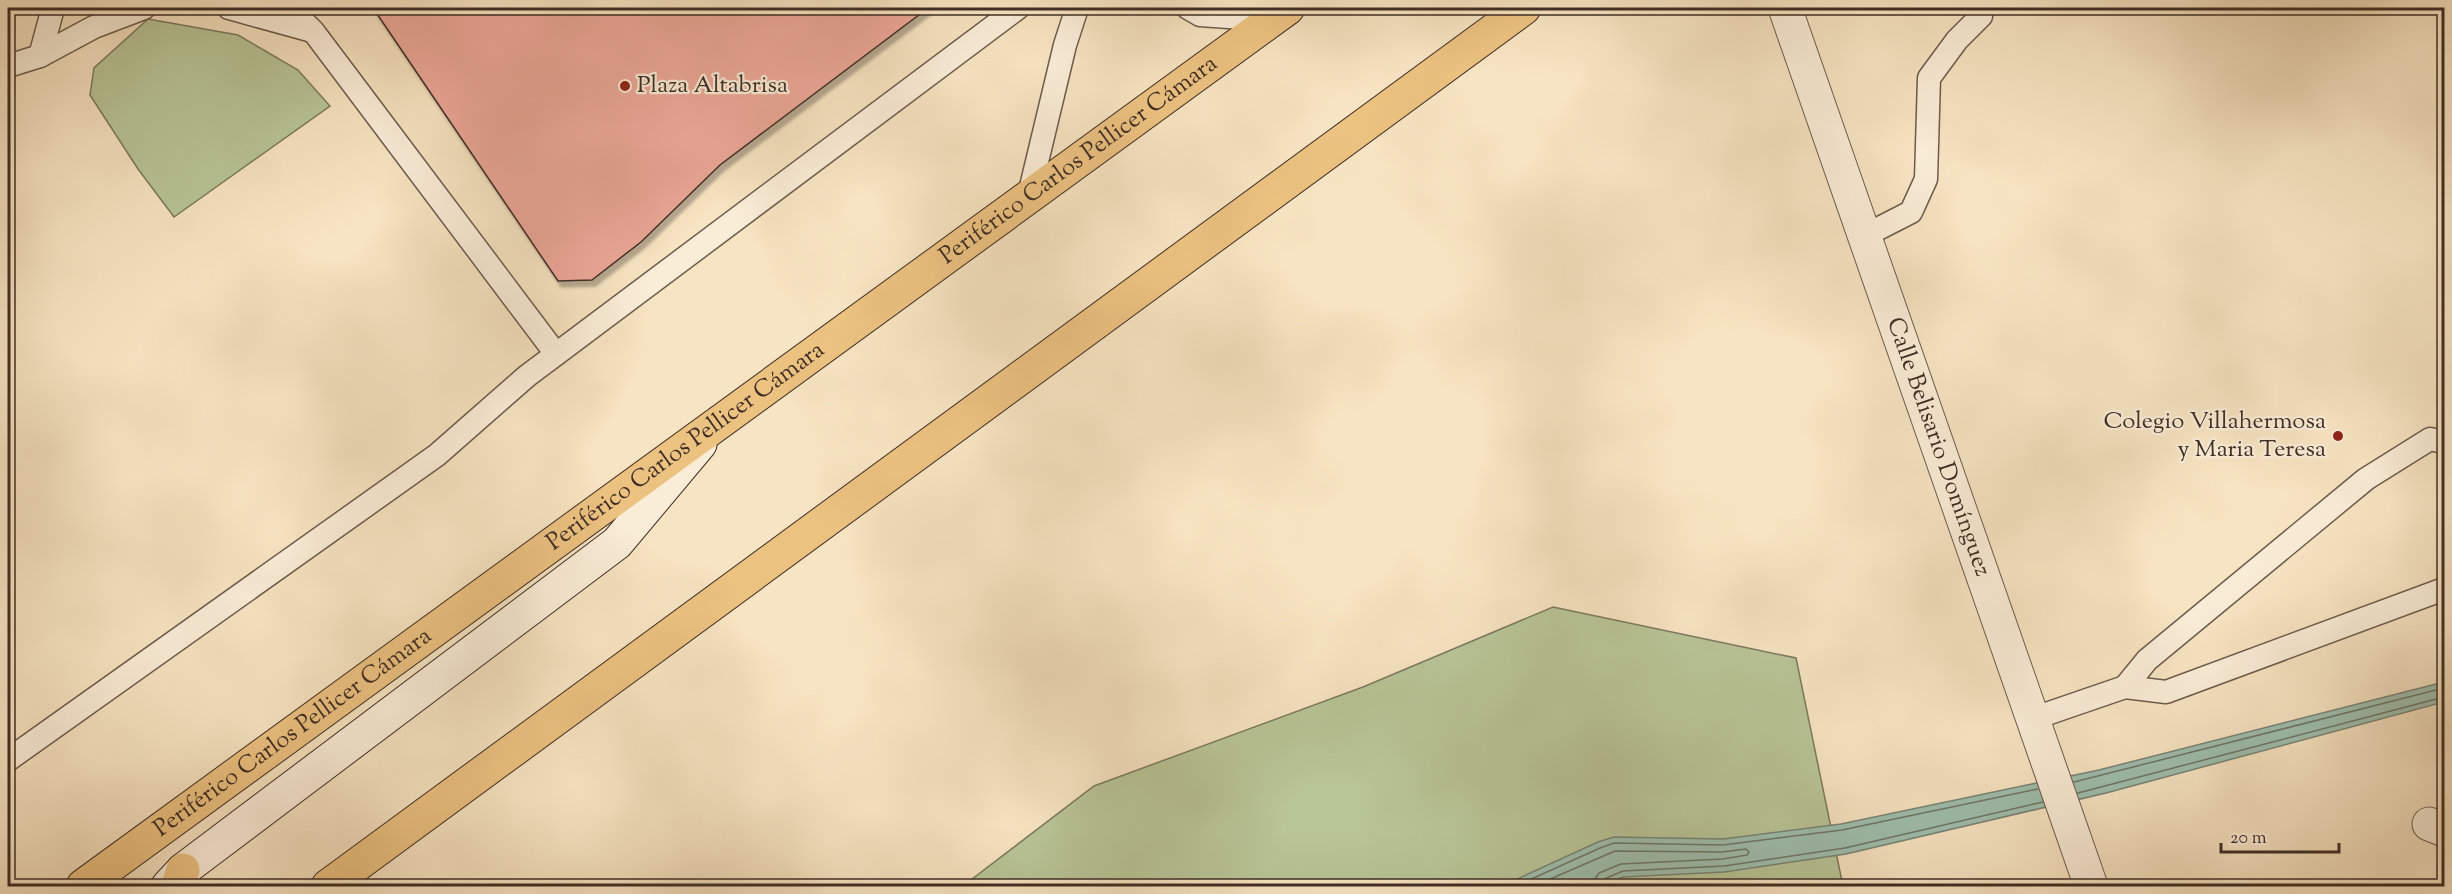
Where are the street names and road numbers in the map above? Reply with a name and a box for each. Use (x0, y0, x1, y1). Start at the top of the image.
street label: Periférico Carlos Pellicer Cámara (933, 48, 1225, 273)
street label: Calle Belisario Domínguez (1877, 313, 1999, 581)
street label: Periférico Carlos Pellicer Cámara (540, 334, 832, 560)
street label: Periférico Carlos Pellicer Cámara (147, 620, 439, 846)

